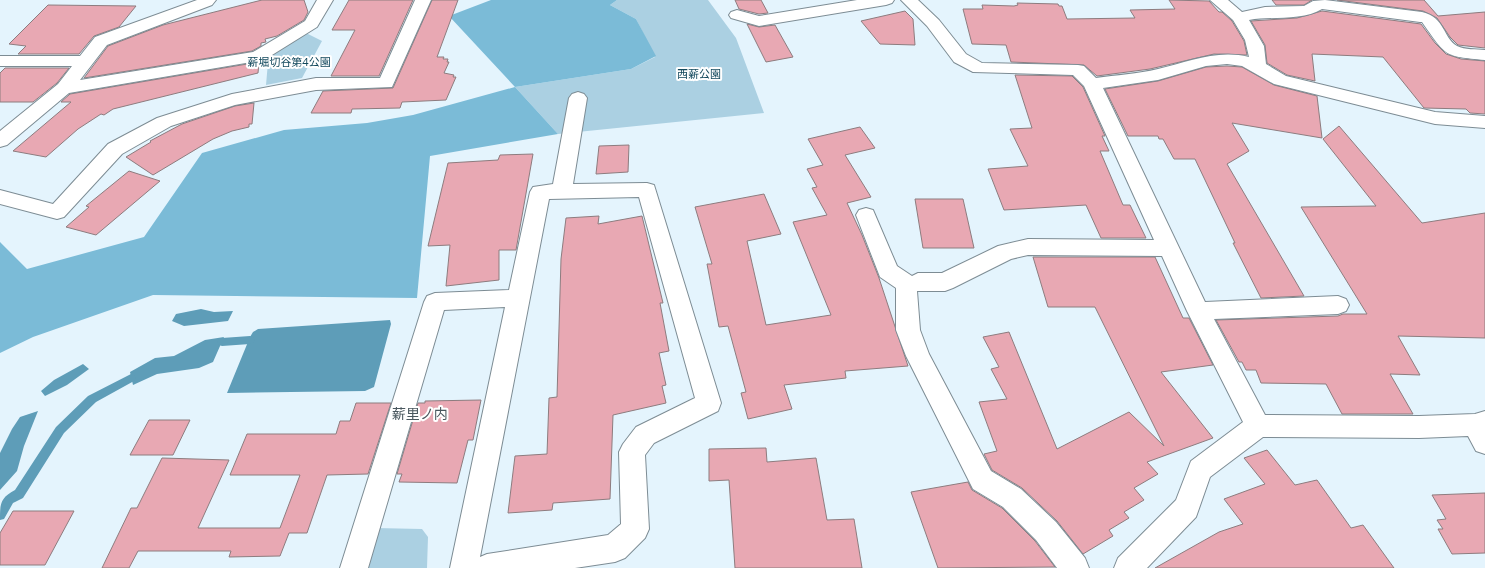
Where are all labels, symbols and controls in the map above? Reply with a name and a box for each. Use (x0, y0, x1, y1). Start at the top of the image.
park label: 薪堀切谷第4公園 (247, 54, 331, 69)
park label: 西薪公園 (677, 66, 721, 81)
district label: 薪里ノ内 (392, 404, 448, 423)

